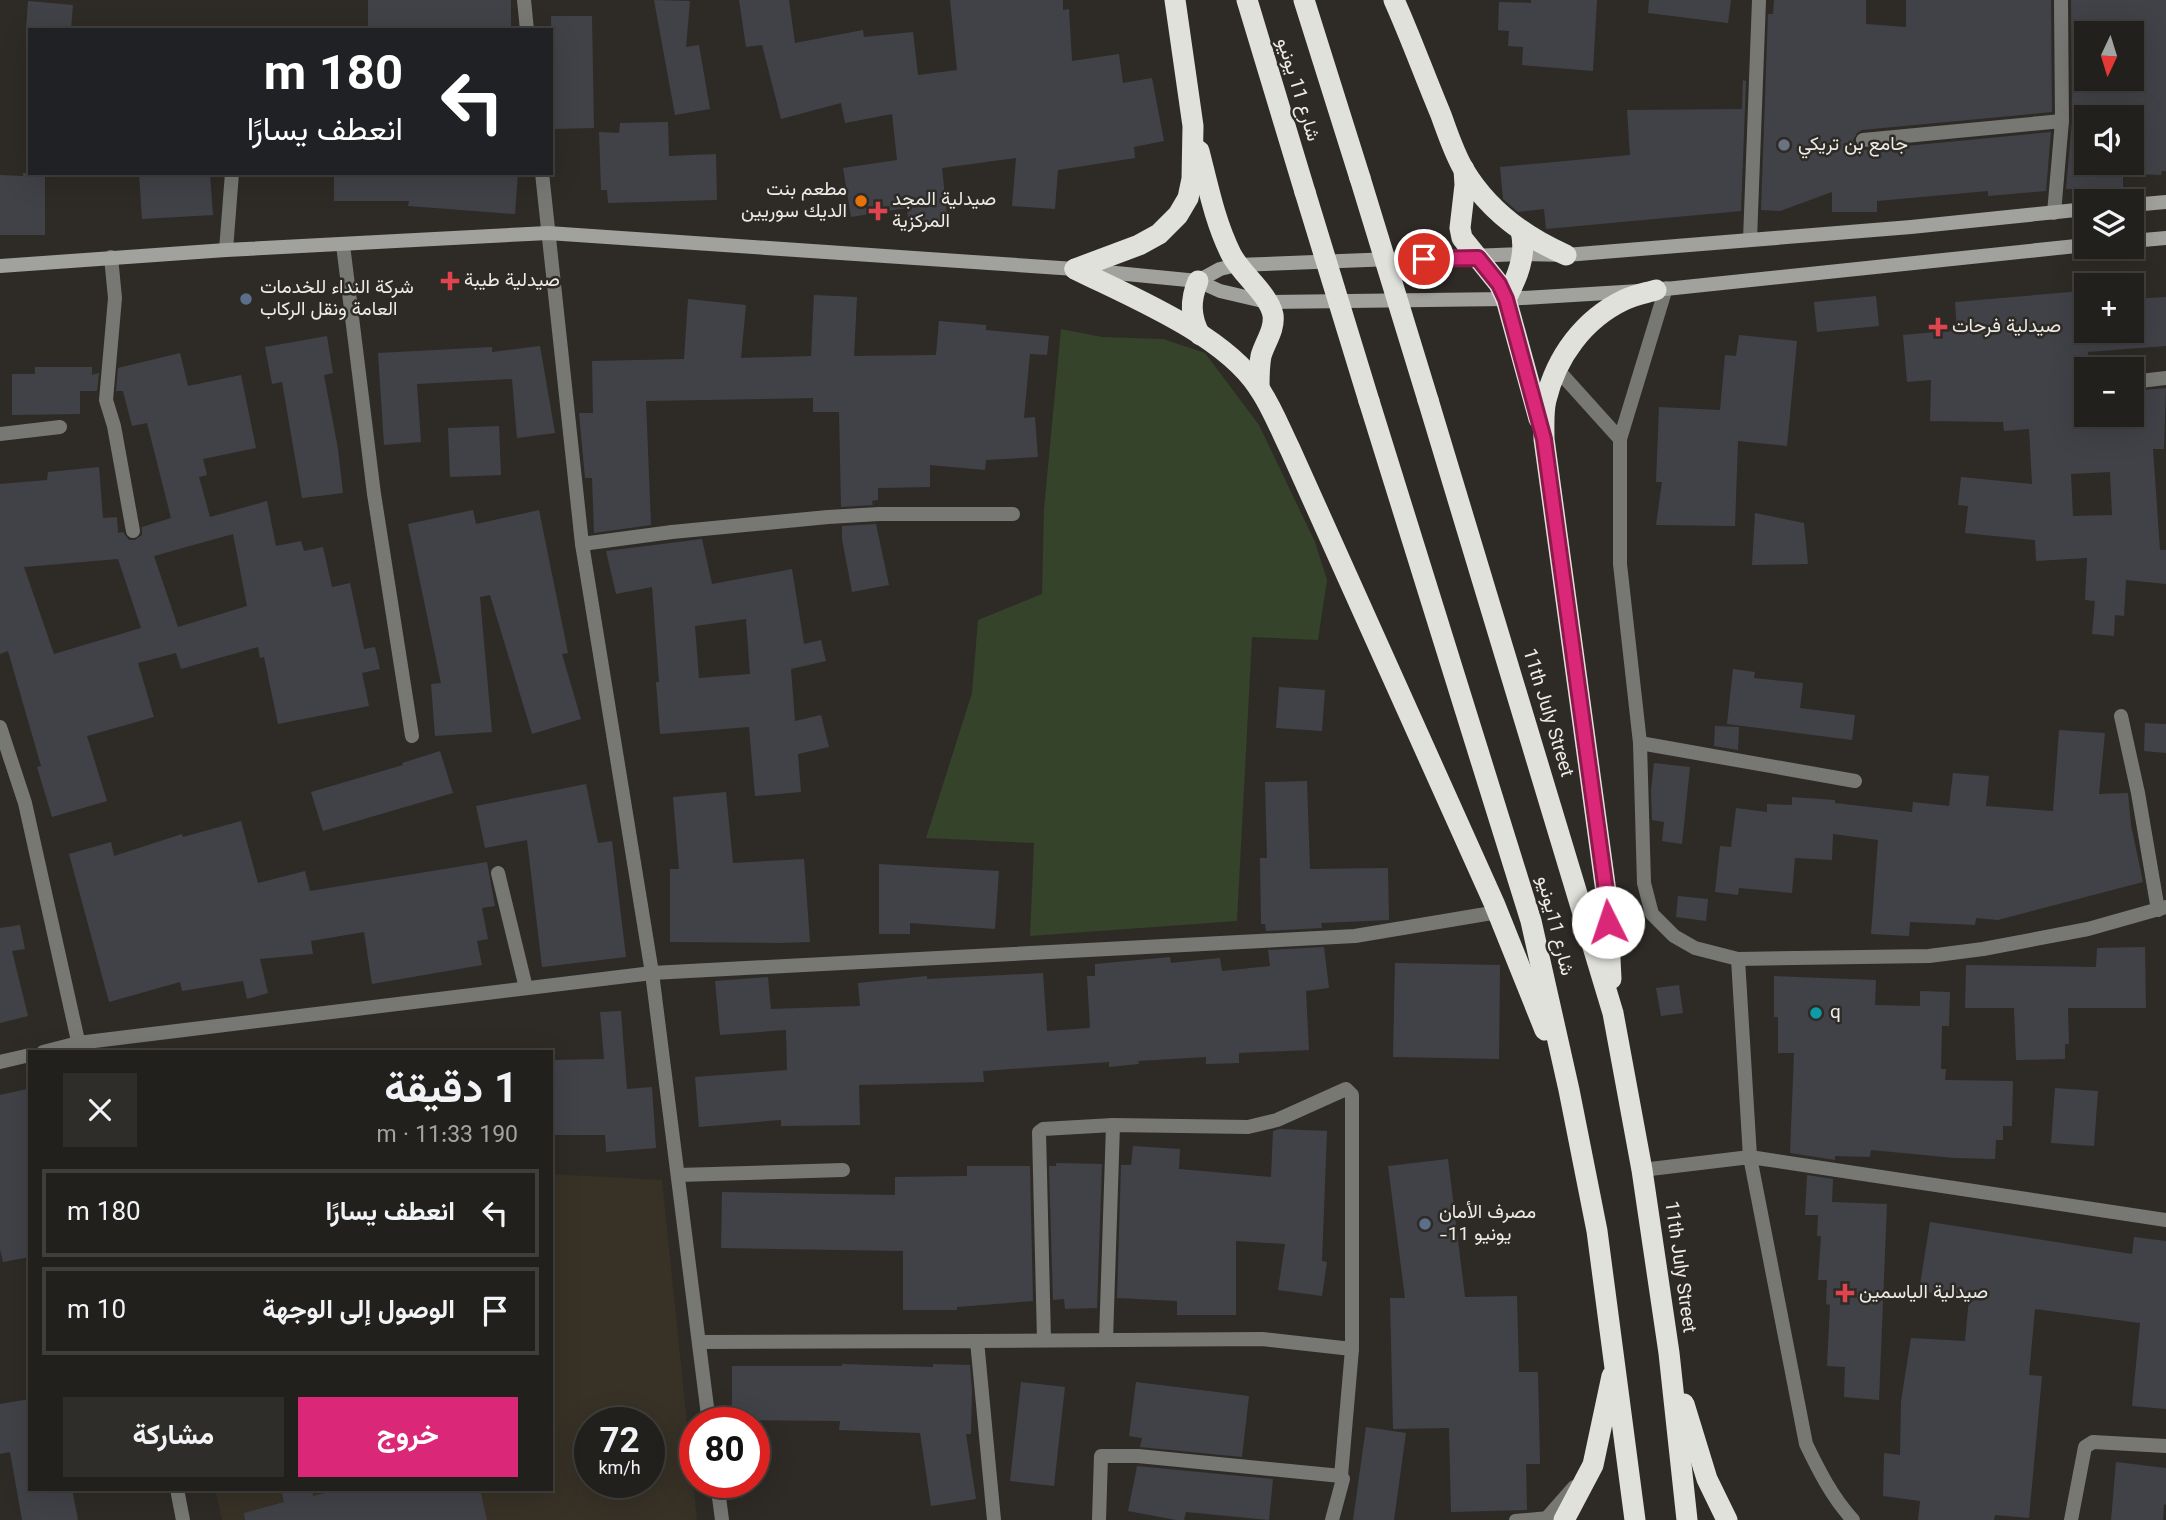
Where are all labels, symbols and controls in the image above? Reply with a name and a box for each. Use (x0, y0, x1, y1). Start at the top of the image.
north arrow (2074, 21, 2144, 91)
map controls (2074, 21, 2144, 427)
street label: شارع 11 يونيو (1267, 35, 1327, 145)
text: 180 m (264, 39, 403, 115)
icon: left (427, 56, 518, 147)
button: sound (2074, 105, 2144, 175)
text: انعطف يسارًا (247, 107, 403, 157)
place label: جامع بن تريكي (1798, 131, 1908, 160)
marker: جامع بن تريكي (1776, 137, 1792, 153)
place label: مطعم بنت الديك سوريين (741, 176, 847, 227)
place label: صيدلية المجد المركزية (892, 186, 996, 237)
button: layers (2074, 189, 2144, 259)
marker: مطعم بنت الديك سوريين (853, 193, 869, 209)
marker: صيدلية المجد المركزية (870, 203, 886, 219)
pin (1394, 229, 1454, 289)
icon: arrive (1405, 240, 1443, 278)
place label: صيدلية طيبة (464, 267, 560, 296)
marker: صيدلية طيبة (442, 273, 458, 289)
button: + (2074, 273, 2144, 343)
place label: شركة النداء للخدمات العامة ونقل الركاب (260, 274, 414, 325)
marker: شركة النداء للخدمات العامة ونقل الركاب (238, 291, 254, 307)
place label: صيدلية فرحات (1952, 313, 2061, 342)
marker: صيدلية فرحات (1930, 319, 1946, 335)
button: − (2074, 357, 2144, 427)
street label: 11th July Street (1514, 645, 1580, 781)
street label: شارع 11يونيو (1528, 873, 1580, 979)
position arrow (1571, 885, 1645, 959)
place label: q (1830, 999, 1841, 1028)
marker: q (1808, 1005, 1824, 1021)
text: 1 دقيقة (384, 1059, 518, 1125)
button: close (63, 1073, 137, 1147)
text: 190 m · 11:33 (377, 1118, 518, 1154)
text: 180 m (67, 1193, 141, 1234)
text: انعطف يسارًا (325, 1193, 455, 1234)
icon: left (476, 1194, 514, 1232)
place label: مصرف الأمان -11 يونيو (1439, 1199, 1536, 1250)
street label: 11th July Street (1655, 1199, 1703, 1335)
marker: مصرف الأمان -11 يونيو (1417, 1216, 1433, 1232)
place label: صيدلية الياسمين (1859, 1279, 1988, 1308)
marker: صيدلية الياسمين (1837, 1285, 1853, 1301)
text: 10 m (67, 1291, 126, 1332)
text: الوصول إلى الوجهة (262, 1291, 455, 1332)
icon: arrive (476, 1292, 514, 1330)
button: مشاركة (63, 1397, 284, 1477)
button: خروج (298, 1397, 518, 1477)
speed limit sign: 80 (679, 1407, 770, 1498)
text: 72 (599, 1416, 640, 1471)
text: km/h (598, 1456, 641, 1484)

